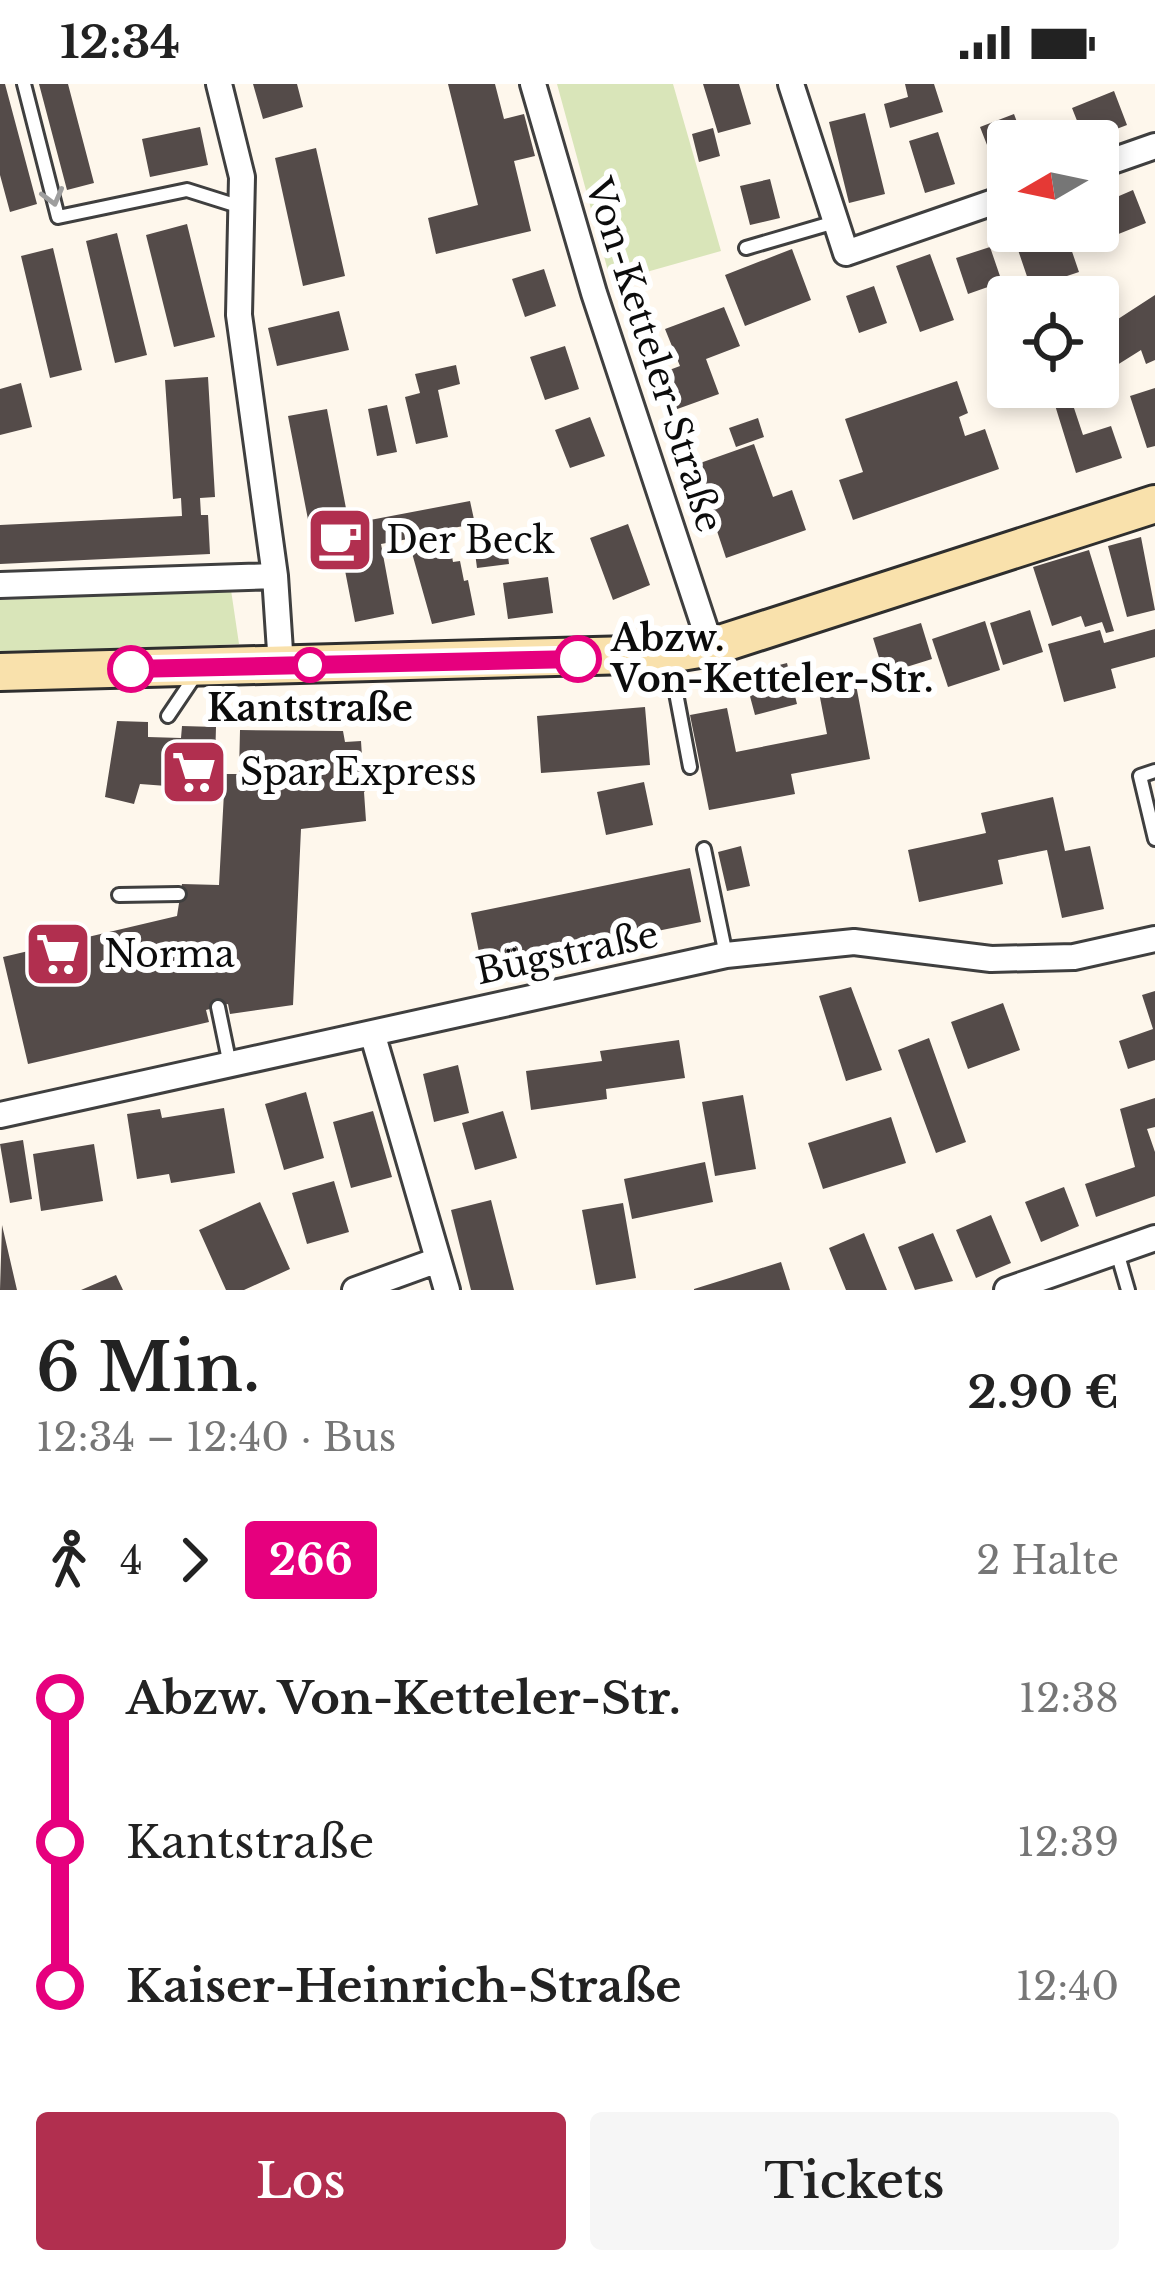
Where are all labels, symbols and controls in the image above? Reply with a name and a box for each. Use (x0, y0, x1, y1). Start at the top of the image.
text: 12:34 (60, 14, 180, 70)
north arrow (987, 120, 1119, 252)
map controls (987, 120, 1119, 408)
street label: Von-Ketteler-Straße (575, 171, 732, 538)
one-way arrow (39, 186, 64, 207)
button: locate (987, 276, 1119, 408)
cafe icon: Der Beck (305, 505, 375, 575)
place label: Der Beck (386, 518, 555, 563)
place label: Abzw. Von-Ketteler-Str. (609, 616, 933, 702)
marker: Abzw. Von-Ketteler-Str. (556, 637, 600, 681)
unlabelled marker (109, 647, 153, 691)
marker: Kantstraße (294, 649, 326, 681)
place label: Kantstraße (207, 686, 413, 731)
supermarket icon: Spar Express (159, 737, 229, 807)
place label: Spar Express (240, 750, 477, 795)
street label: Bügstraße (472, 912, 662, 994)
supermarket icon: Norma (23, 919, 93, 989)
place label: Norma (104, 932, 235, 977)
text: 6 Min. (36, 1327, 260, 1409)
text: 2.90 € (967, 1364, 1119, 1420)
text: 12:34 – 12:40 · Bus (36, 1413, 396, 1462)
icon: walk (36, 1527, 102, 1593)
icon: forward (161, 1527, 227, 1593)
text: 266 (269, 1534, 353, 1586)
text: 4 (120, 1536, 143, 1585)
text: 2 Halte (976, 1536, 1119, 1585)
text: Abzw. Von-Ketteler-Str. (126, 1670, 681, 1726)
text: 12:38 (1019, 1674, 1119, 1723)
text: Kantstraße (126, 1814, 374, 1870)
text: 12:39 (1017, 1818, 1119, 1867)
text: Kaiser-Heinrich-Straße (126, 1958, 682, 2014)
text: 12:40 (1016, 1962, 1119, 2011)
button: Los (36, 2112, 566, 2250)
button: Tickets (590, 2112, 1119, 2250)

